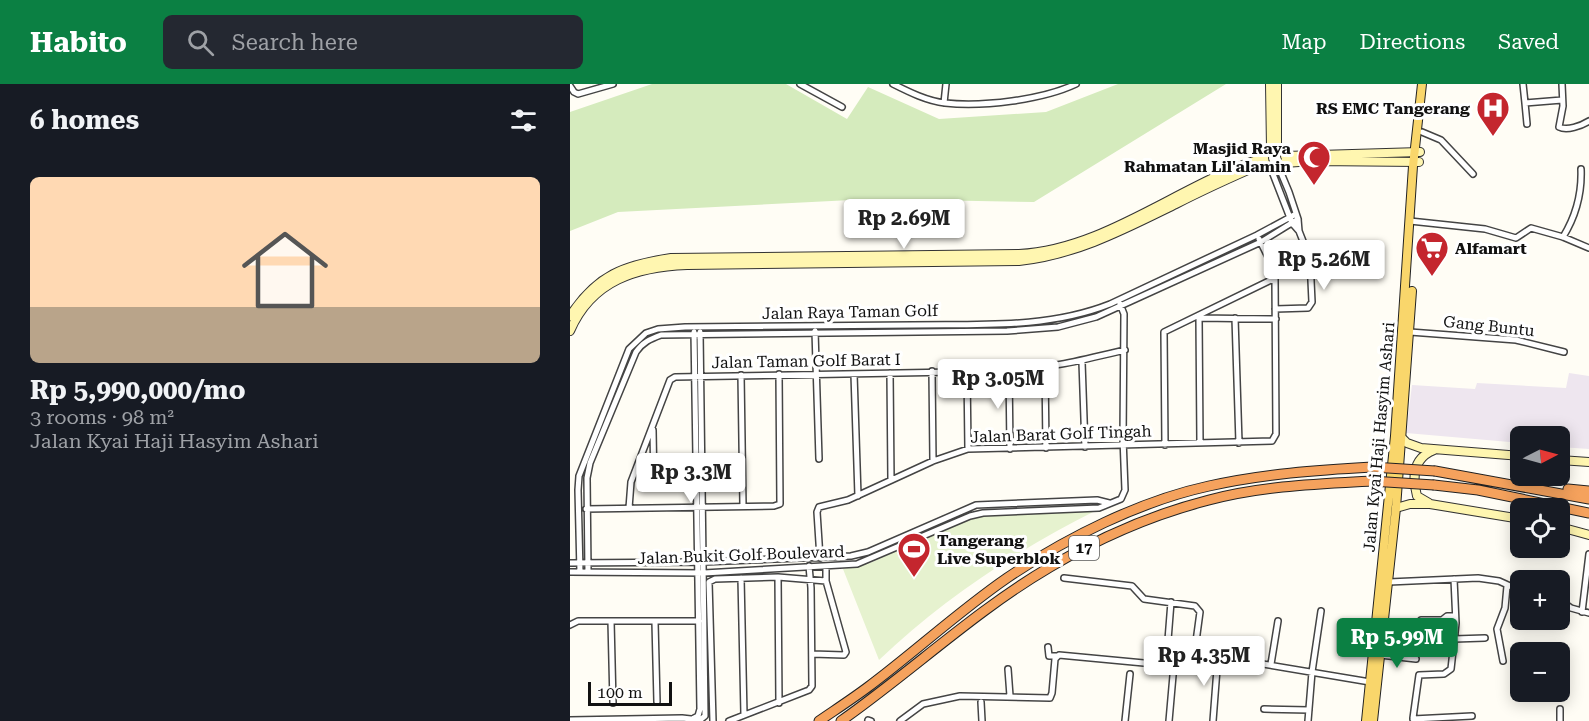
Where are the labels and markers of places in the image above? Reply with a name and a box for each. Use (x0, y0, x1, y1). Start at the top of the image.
hospital icon: RS EMC Tangerang (1475, 90, 1511, 137)
place label: RS EMC Tangerang (1316, 99, 1470, 118)
place label: Masjid Raya Rahmatan Lil'alamin (1124, 139, 1292, 176)
mosque icon: Masjid Raya Rahmatan Lil'alamin (1296, 139, 1332, 186)
pin: Rp 2.69M (842, 199, 966, 250)
supermarket icon: Alfamart (1414, 230, 1450, 277)
place label: Alfamart (1455, 239, 1527, 258)
pin: Rp 5.26M (1262, 240, 1386, 291)
pin: Rp 3.05M (936, 359, 1060, 410)
pin: Rp 3.3M (636, 453, 746, 504)
sports icon: Tangerang Live Superblok (896, 531, 932, 578)
place label: Tangerang Live Superblok (937, 531, 1061, 568)
pin: Rp 5.99M (1335, 618, 1459, 669)
pin: Rp 4.35M (1142, 636, 1266, 687)

